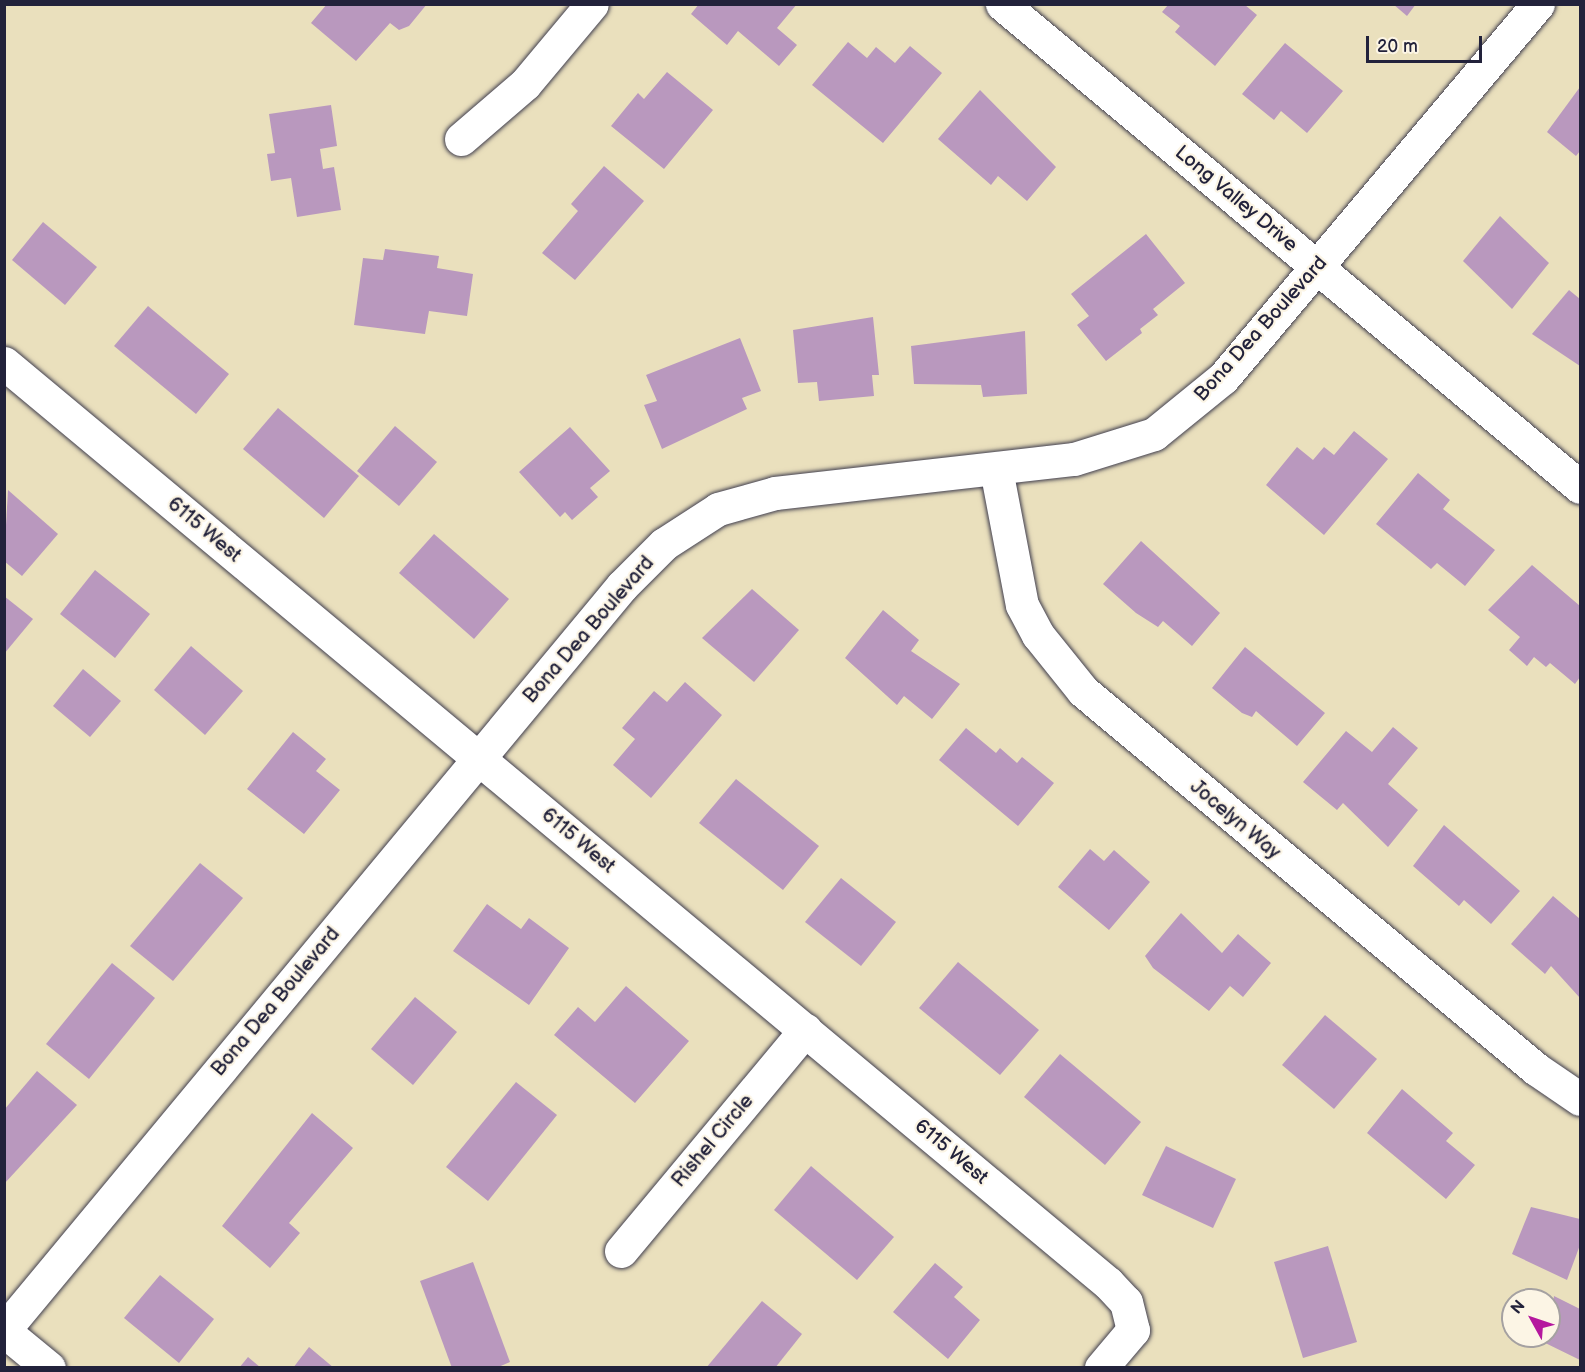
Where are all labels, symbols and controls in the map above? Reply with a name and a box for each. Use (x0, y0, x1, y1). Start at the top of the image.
scale bar (1369, 24, 1484, 62)
text: 20 m (1377, 36, 1418, 57)
street label: Long Valley Drive (1169, 140, 1303, 258)
street label: Bona Dea Boulevard (1190, 251, 1332, 407)
street label: 6115 West (162, 492, 246, 568)
street label: Bona Dea Boulevard (519, 552, 659, 708)
street label: Jocelyn Way (1185, 775, 1285, 865)
street label: 6115 West (536, 803, 620, 879)
street label: Bona Dea Boulevard (207, 923, 345, 1081)
street label: Rishel Circle (667, 1090, 759, 1192)
street label: 6115 West (909, 1114, 993, 1190)
north arrow (1501, 1288, 1561, 1348)
text: N (1507, 1297, 1530, 1318)

